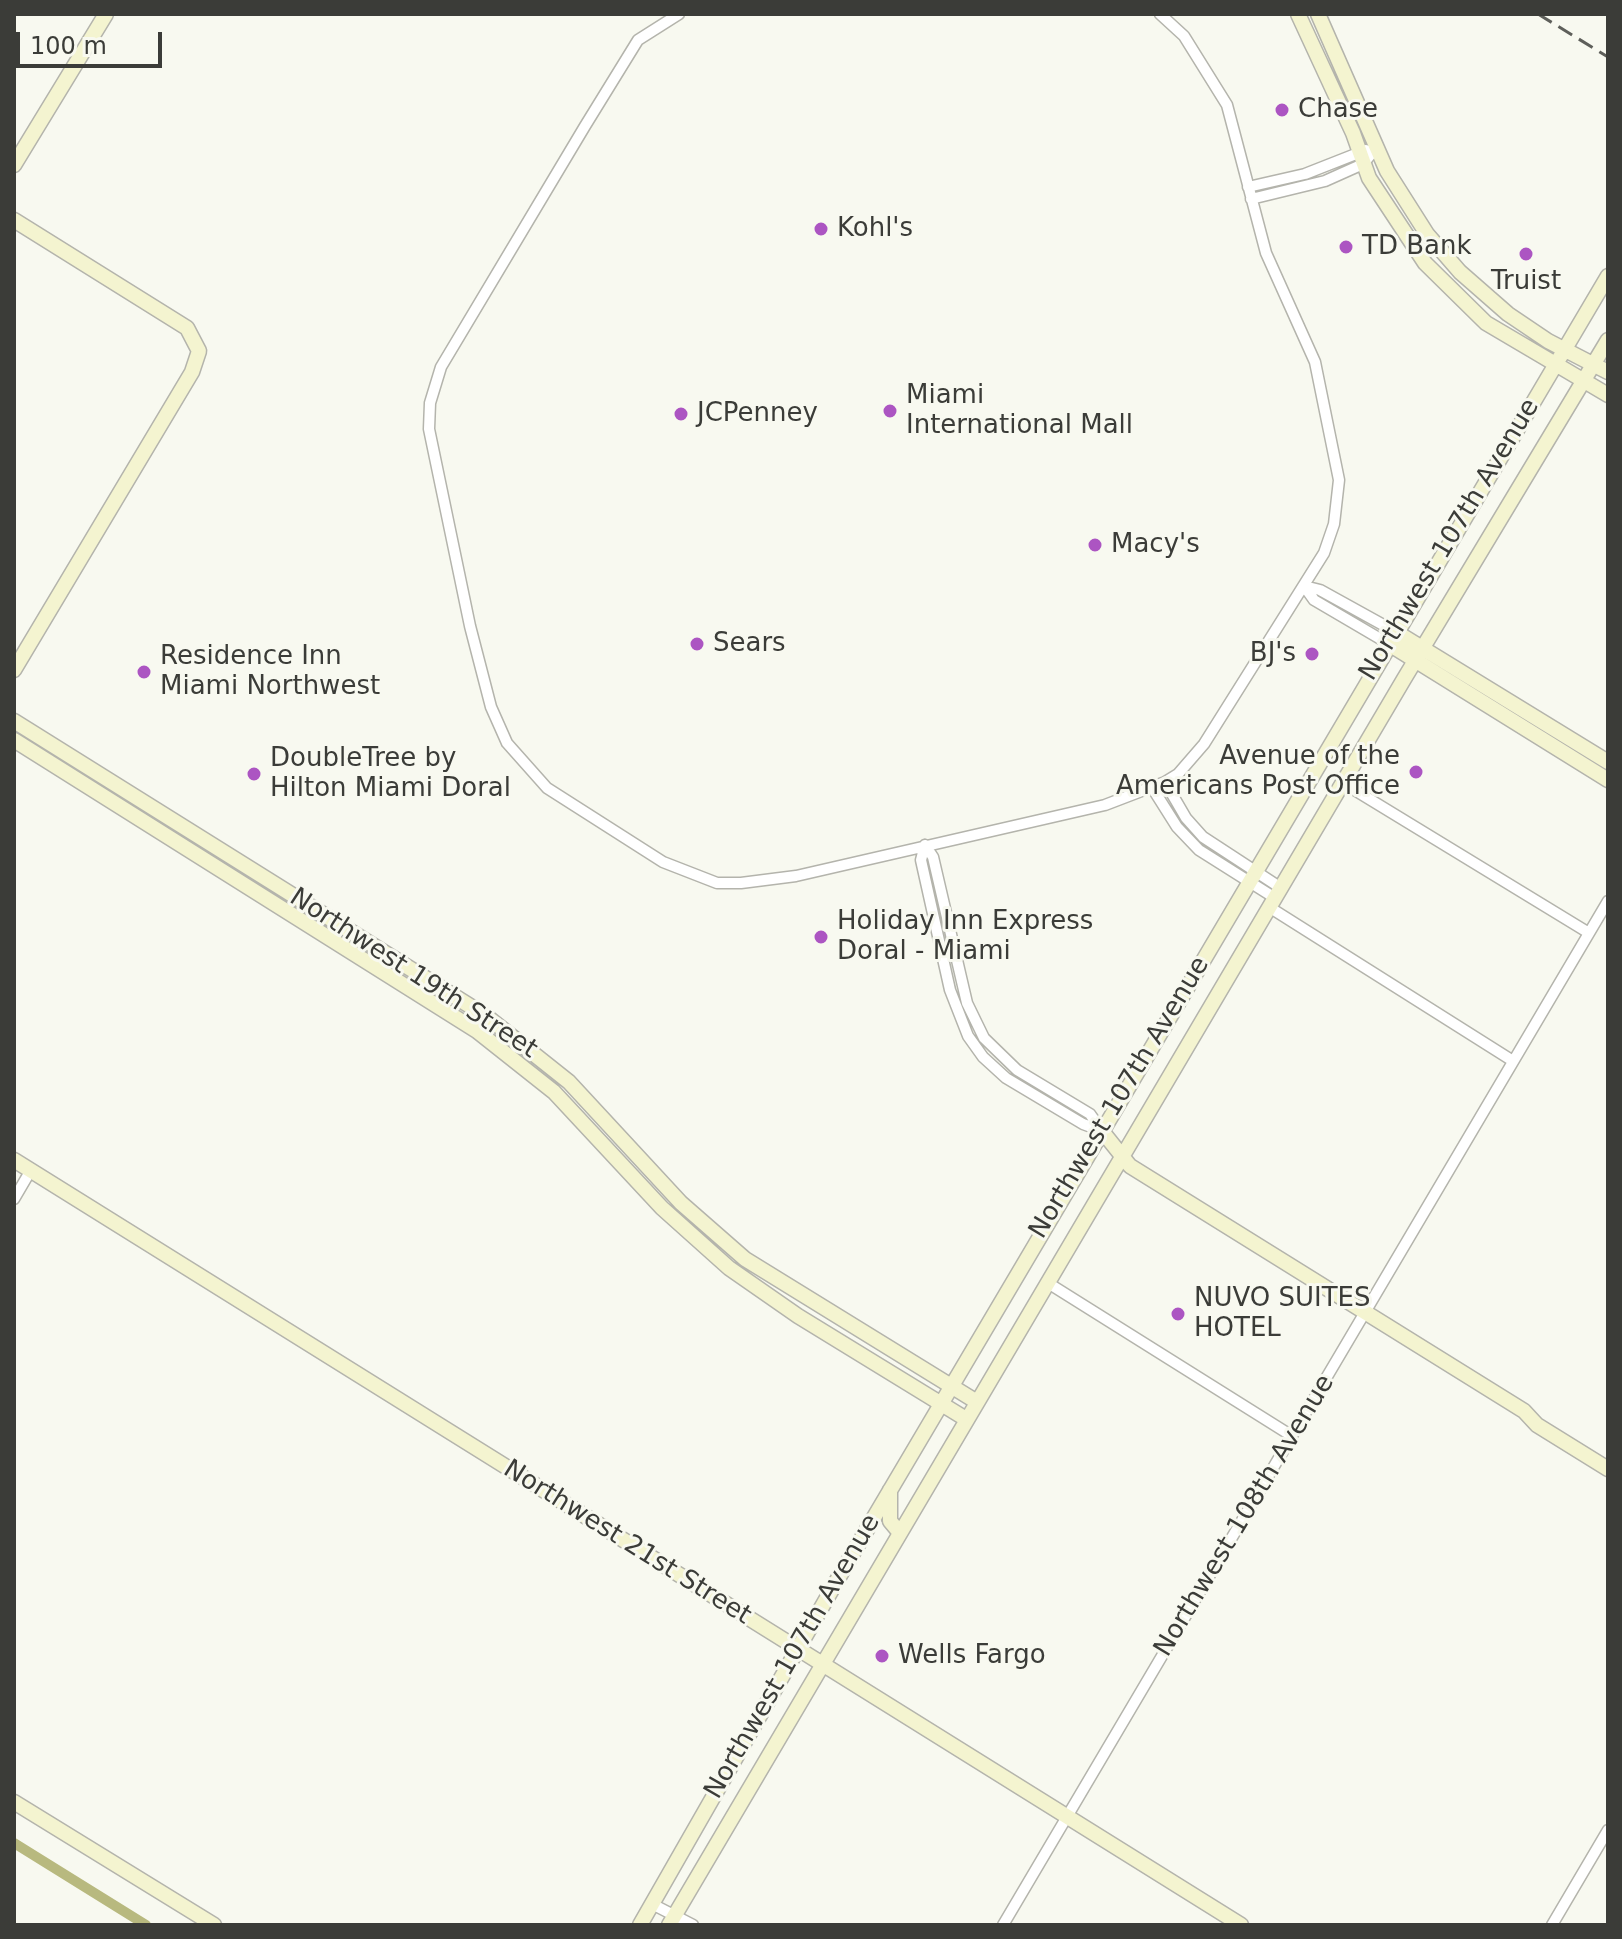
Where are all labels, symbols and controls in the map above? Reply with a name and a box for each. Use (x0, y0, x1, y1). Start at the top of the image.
scale bar (20, 16, 166, 66)
text: 100 m (30, 32, 107, 60)
place label: Chase (1298, 94, 1378, 126)
marker: Chase (1273, 101, 1291, 119)
place label: Kohl's (837, 213, 913, 245)
marker: Kohl's (812, 220, 830, 238)
place label: TD Bank (1362, 231, 1471, 263)
marker: TD Bank (1337, 238, 1355, 256)
marker: Truist (1517, 245, 1535, 263)
place label: Truist (1491, 266, 1561, 298)
place label: Miami International Mall (906, 380, 1133, 442)
street label: Northwest 107th Avenue (1353, 393, 1547, 687)
place label: JCPenney (697, 398, 818, 430)
marker: Miami International Mall (881, 402, 899, 420)
marker: JCPenney (672, 405, 690, 423)
place label: Macy's (1111, 529, 1200, 561)
marker: Macy's (1086, 536, 1104, 554)
place label: Sears (713, 628, 786, 660)
marker: Sears (688, 635, 706, 653)
place label: BJ's (1250, 638, 1296, 670)
place label: Residence Inn Miami Northwest (160, 641, 380, 702)
marker: BJ's (1303, 645, 1321, 663)
marker: Residence Inn Miami Northwest (135, 663, 153, 681)
place label: Avenue of the Americans Post Office (1116, 741, 1400, 802)
place label: DoubleTree by Hilton Miami Doral (270, 743, 511, 804)
marker: Avenue of the Americans Post Office (1407, 763, 1425, 781)
marker: DoubleTree by Hilton Miami Doral (245, 765, 263, 783)
street label: Northwest 19th Street (283, 882, 543, 1066)
place label: Holiday Inn Express Doral - Miami (837, 906, 1093, 968)
marker: Holiday Inn Express Doral - Miami (812, 928, 830, 946)
street label: Northwest 107th Avenue (1023, 951, 1217, 1245)
place label: NUVO SUITES HOTEL (1194, 1283, 1371, 1344)
marker: NUVO SUITES HOTEL (1169, 1305, 1187, 1323)
street label: Northwest 108th Avenue (1148, 1369, 1342, 1663)
street label: Northwest 21st Street (497, 1454, 757, 1632)
street label: Northwest 107th Avenue (699, 1509, 887, 1805)
place label: Wells Fargo (898, 1640, 1046, 1672)
marker: Wells Fargo (873, 1647, 891, 1665)

